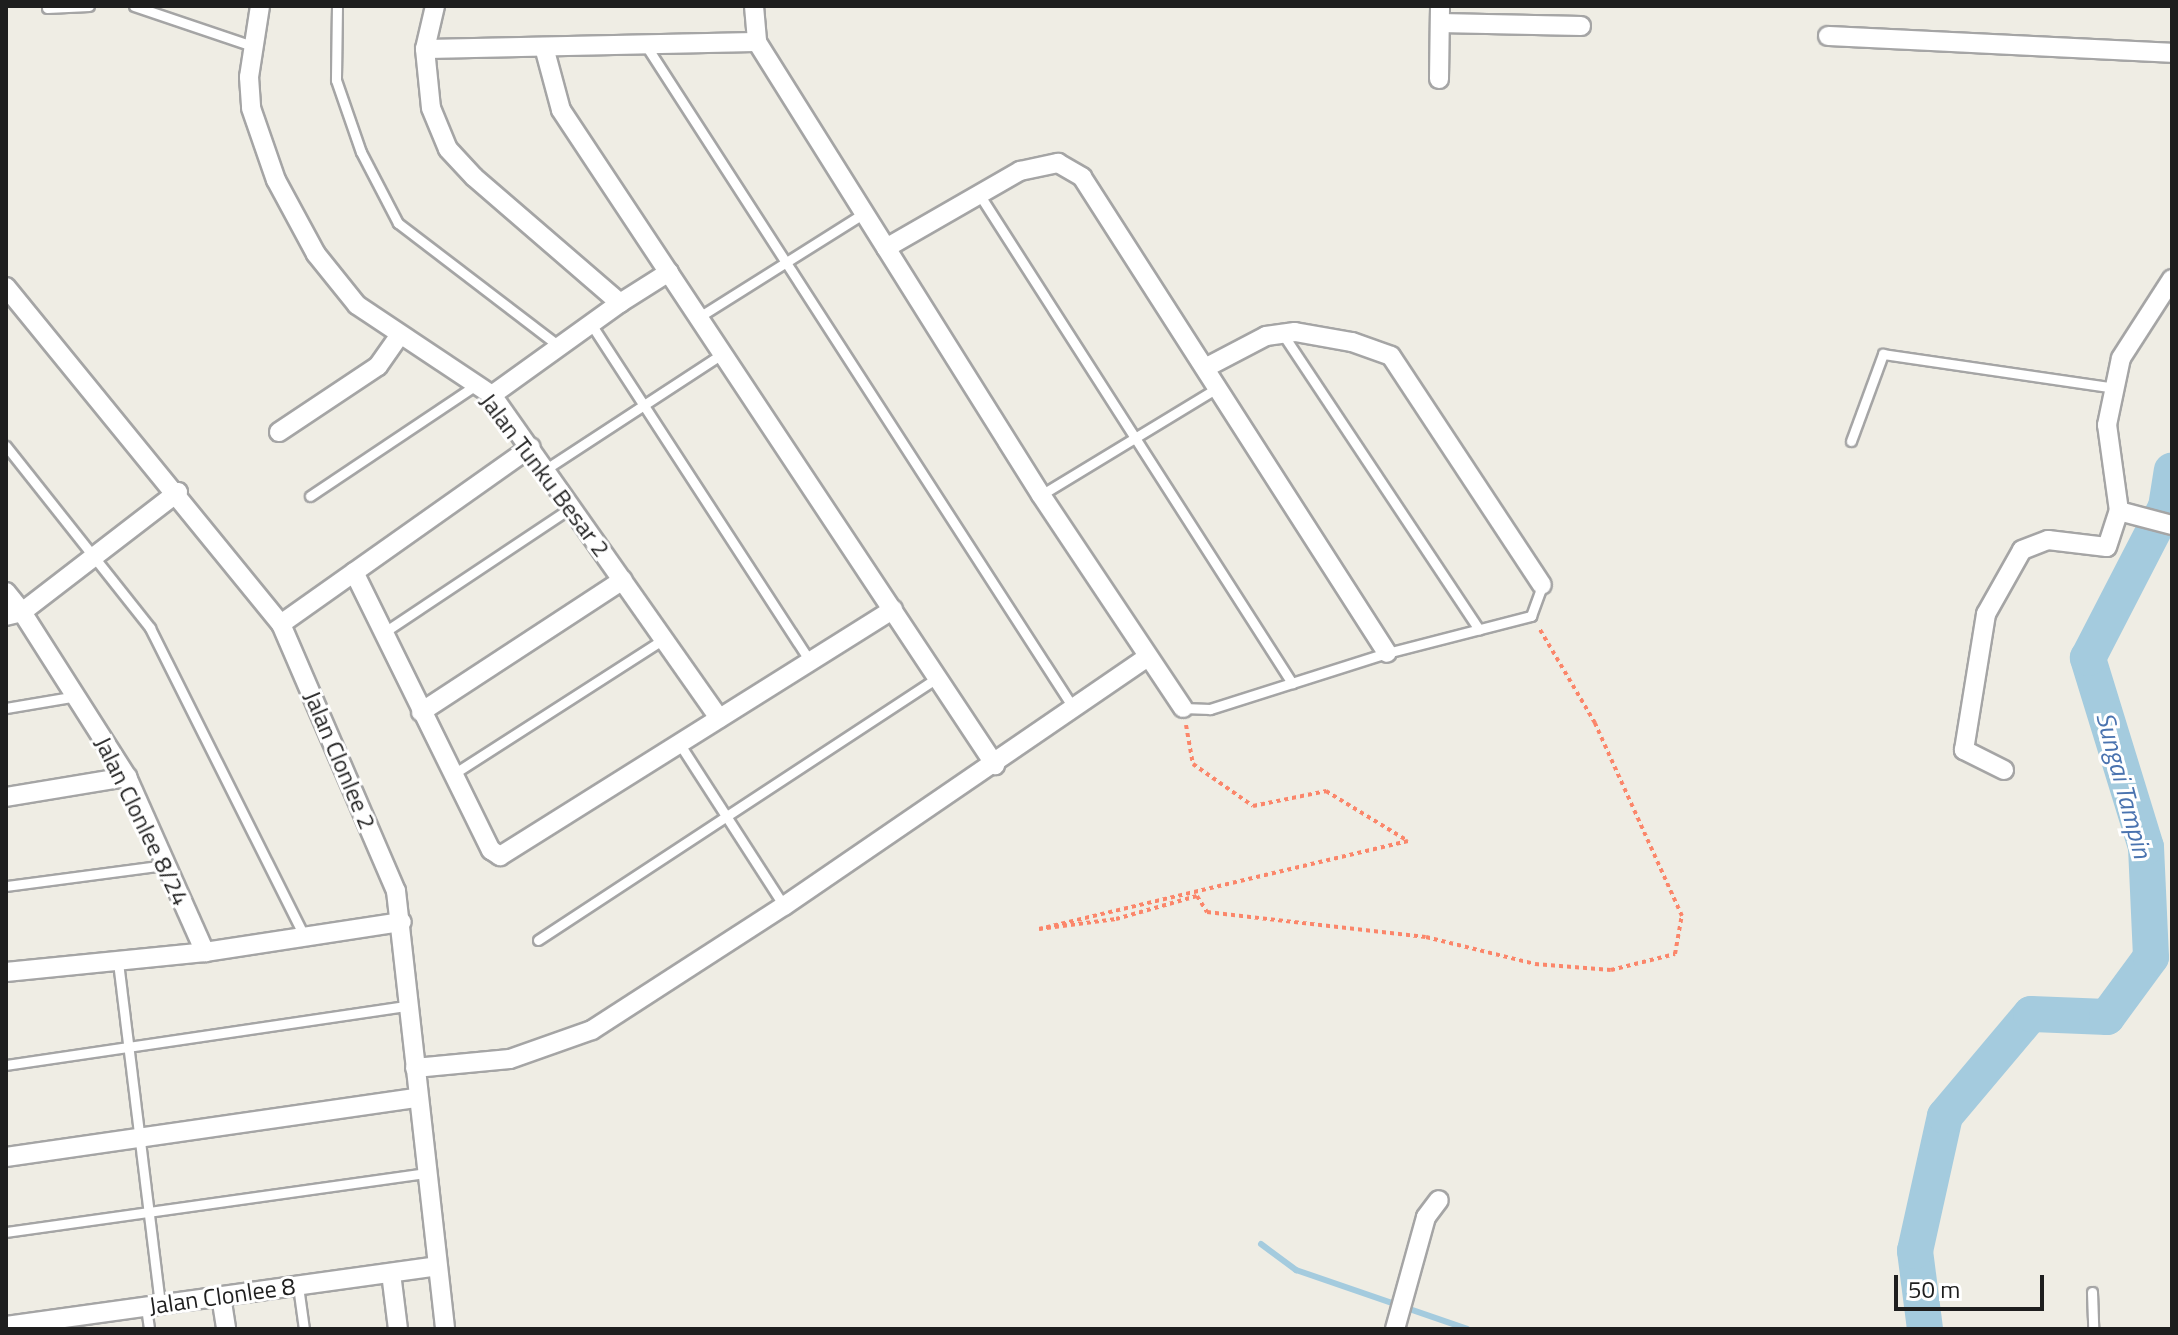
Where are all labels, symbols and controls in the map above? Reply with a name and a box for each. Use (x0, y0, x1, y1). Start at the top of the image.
street label: Jalan Tunku Besar 2 (474, 387, 616, 563)
street label: Jalan Clonlee 2 (298, 687, 382, 833)
water label: Sungai Tampin (2090, 709, 2158, 861)
street label: Jalan Clonlee 8/24 (89, 732, 195, 910)
scale bar (1898, 1259, 2048, 1309)
street label: Jalan Clonlee 8 (147, 1271, 297, 1321)
text: 50 m (1908, 1271, 1960, 1307)

